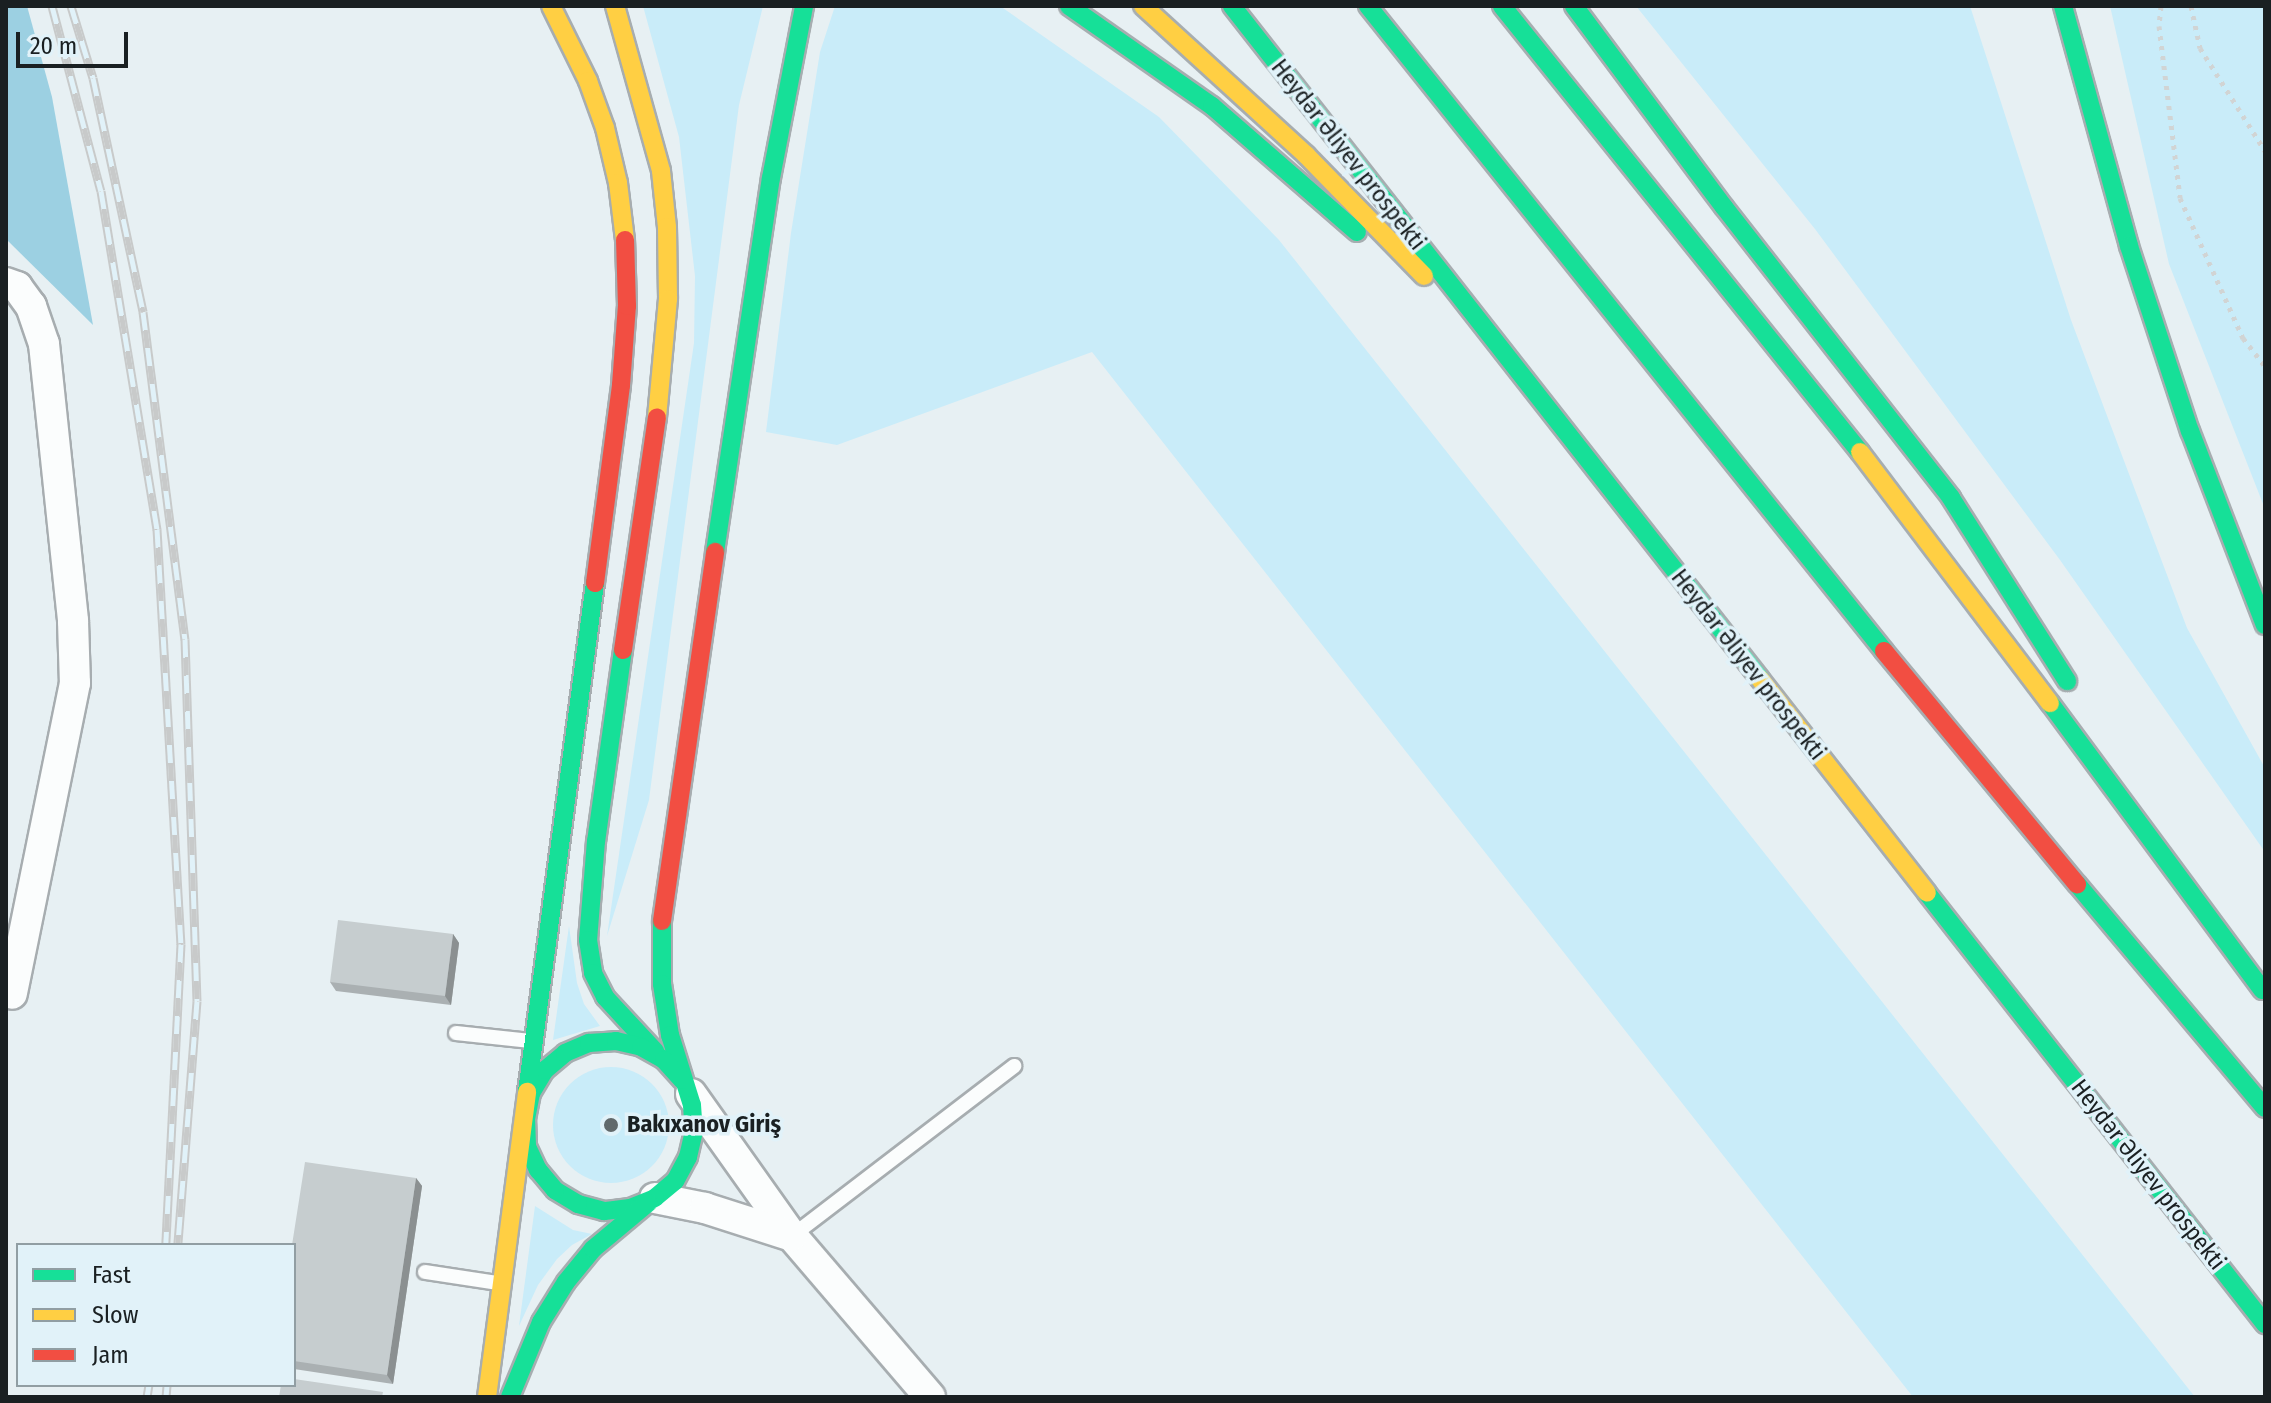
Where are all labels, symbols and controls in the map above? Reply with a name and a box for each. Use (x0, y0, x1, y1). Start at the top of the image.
scale bar (20, 16, 132, 66)
text: 20 m (30, 32, 77, 60)
street label: Heydər Əliyev prospekti (1265, 54, 1431, 256)
street label: Heydər Əliyev prospekti (1665, 564, 1831, 766)
street label: Heydər Əliyev prospekti (2065, 1074, 2231, 1276)
place label: Bakıxanov Giriş (627, 1111, 781, 1139)
marker: Bakıxanov Giriş (602, 1116, 620, 1134)
legend (16, 1243, 296, 1387)
text: Fast (92, 1261, 131, 1289)
text: Slow (92, 1301, 138, 1329)
text: Jam (92, 1341, 129, 1369)

